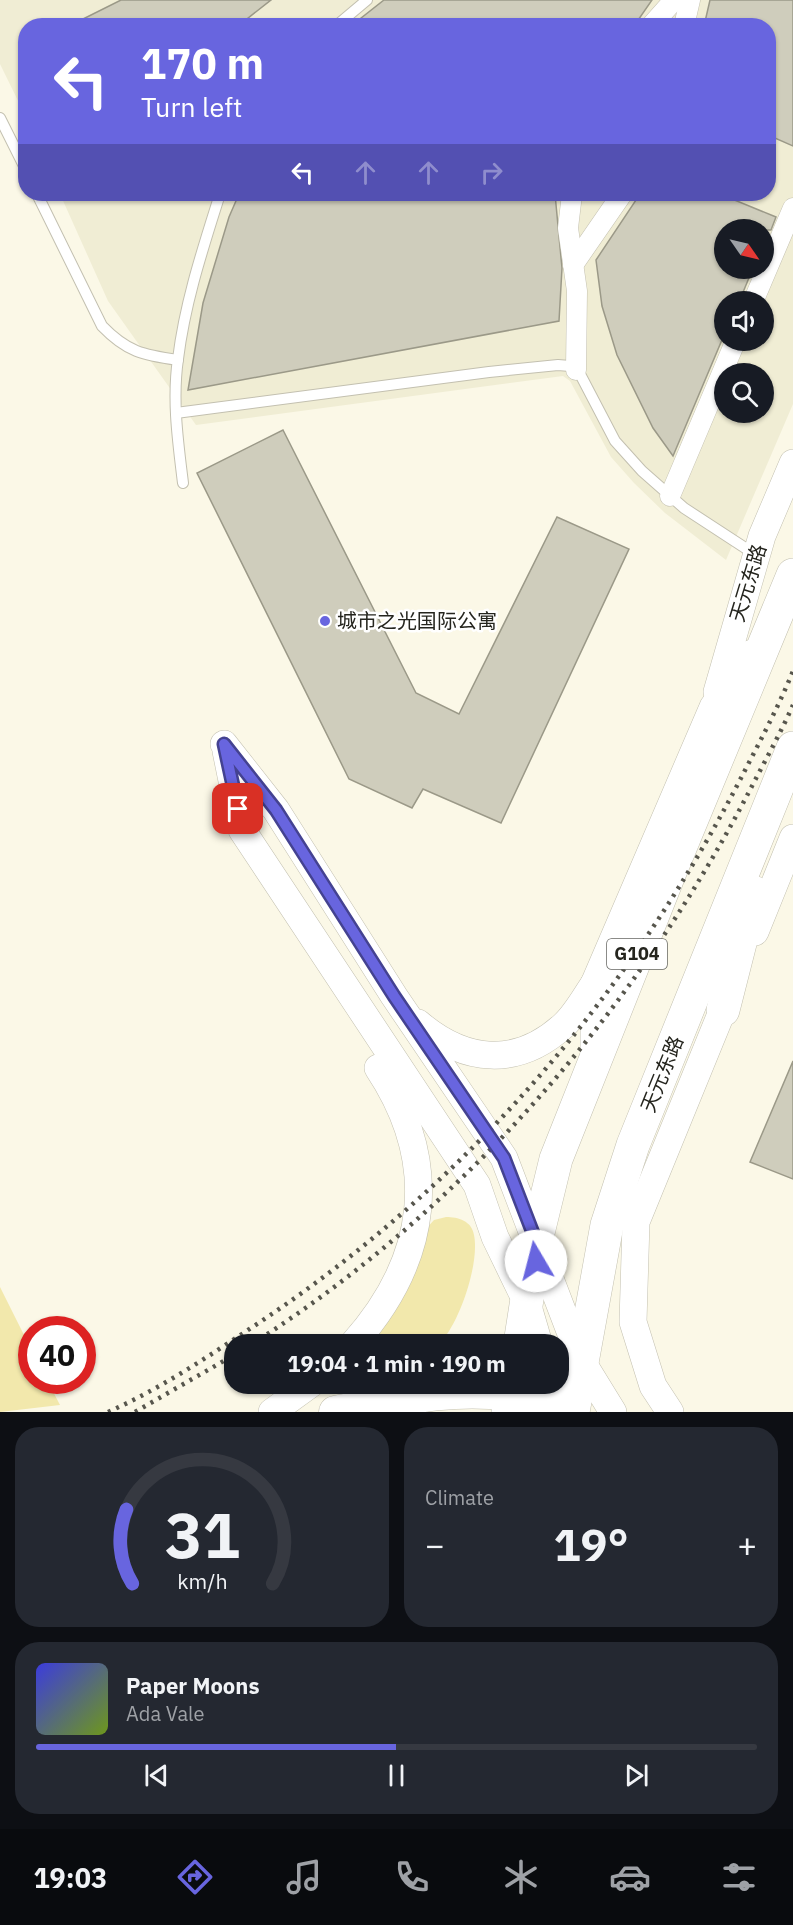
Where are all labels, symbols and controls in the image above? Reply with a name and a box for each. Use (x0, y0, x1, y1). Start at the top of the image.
text: 170 m (141, 36, 264, 91)
icon: left (42, 42, 120, 120)
text: Turn left (141, 89, 242, 124)
icon: left (286, 156, 319, 189)
icon: ahead (349, 156, 382, 189)
icon: ahead (412, 156, 445, 189)
icon: right (475, 156, 508, 189)
north arrow (714, 219, 774, 279)
map controls (714, 219, 774, 423)
button: sound (714, 291, 774, 351)
button: search (714, 363, 774, 423)
street label: 天元东路 (723, 541, 772, 625)
place label: 城市之光国际公寓 (337, 607, 497, 634)
marker: 城市之光国际公寓 (318, 614, 332, 628)
pin (212, 783, 263, 834)
icon: arrive (221, 792, 254, 825)
road number: G104 (607, 939, 667, 969)
street label: 天元东路 (634, 1032, 689, 1116)
position arrow (504, 1229, 568, 1293)
speed limit sign: 40 (18, 1316, 96, 1394)
text: 19:04 · 1 min · 190 m (287, 1349, 506, 1378)
text: Climate (425, 1484, 494, 1511)
text: 31 (165, 1494, 239, 1575)
text: 19° (553, 1515, 629, 1573)
text: − (425, 1523, 445, 1566)
text: + (737, 1523, 757, 1566)
text: km/h (177, 1567, 227, 1595)
text: Paper Moons (126, 1671, 259, 1700)
text: Ada Vale (126, 1700, 205, 1727)
icon: previous (140, 1759, 173, 1792)
icon: pause (380, 1759, 413, 1792)
icon: next (620, 1759, 653, 1792)
icon: directions (174, 1856, 216, 1898)
icon: music (283, 1856, 325, 1898)
icon: phone (391, 1856, 433, 1898)
icon: climate (500, 1856, 542, 1898)
icon: car (609, 1856, 651, 1898)
icon: filters (718, 1856, 760, 1898)
text: 19:03 (33, 1860, 107, 1895)

